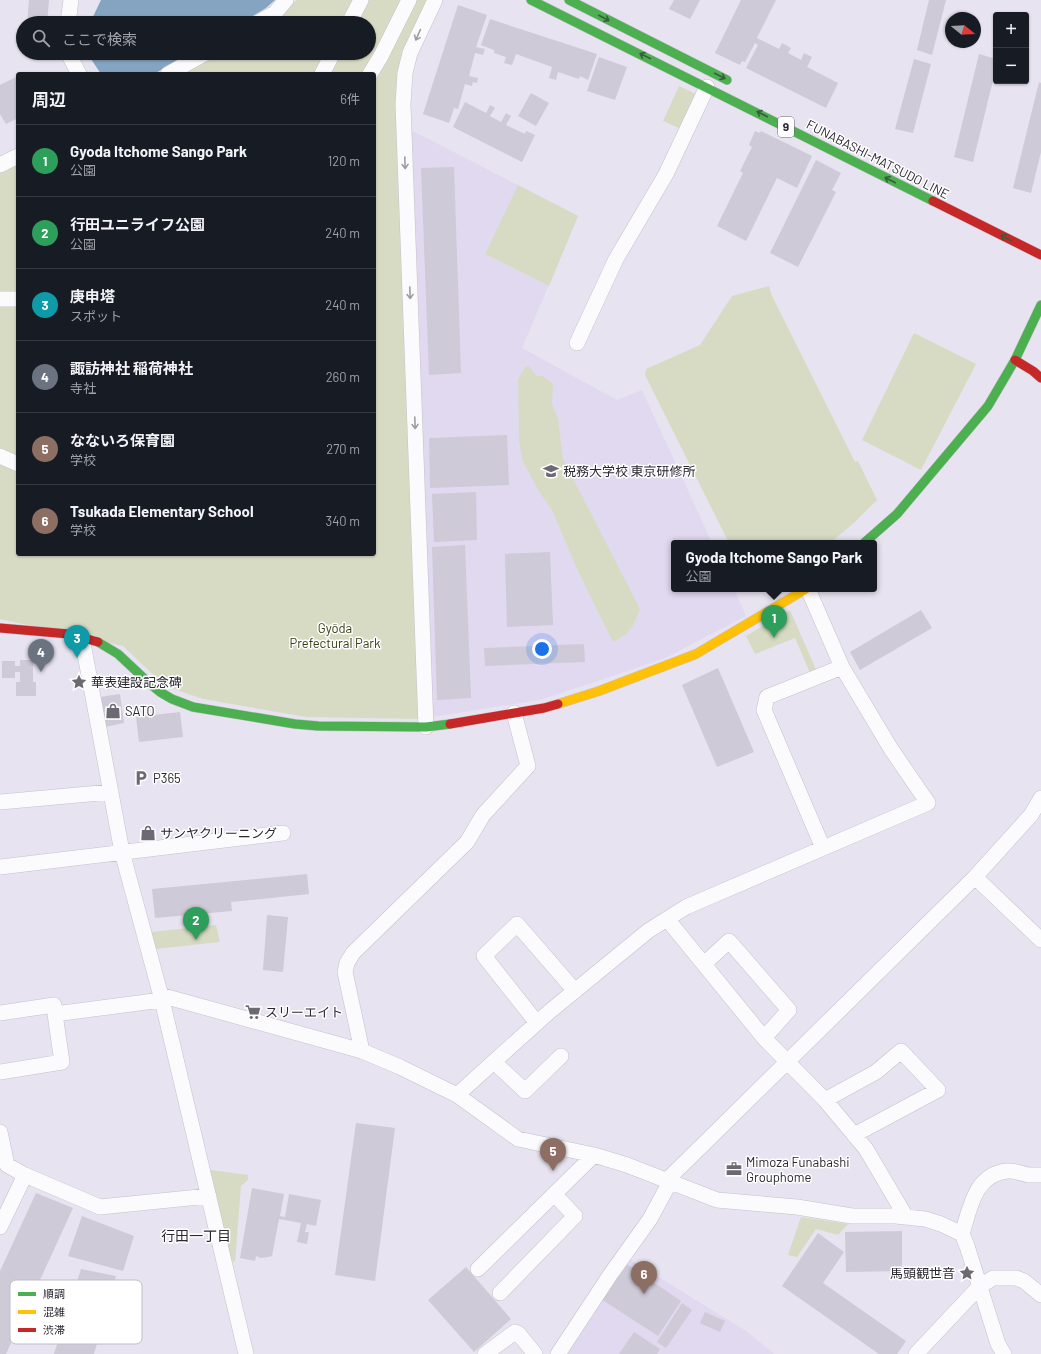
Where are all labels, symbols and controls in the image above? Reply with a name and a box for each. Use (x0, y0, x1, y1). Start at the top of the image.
north arrow (945, 12, 981, 48)
map controls (993, 12, 1029, 84)
button: + (993, 12, 1029, 48)
one-way arrow (598, 14, 610, 22)
search box (16, 16, 376, 60)
icon: search (30, 27, 52, 49)
one-way arrow (414, 29, 421, 41)
text: ここで検索 (62, 30, 137, 48)
button: − (993, 48, 1029, 84)
one-way arrow (639, 52, 651, 59)
one-way arrow (714, 73, 726, 81)
text: 周辺 (32, 89, 66, 109)
text: 6件 (340, 91, 360, 107)
one-way arrow (756, 110, 768, 117)
street label: FUNABASHI-MATSUDO LINE (804, 116, 952, 202)
road number: 9 (778, 117, 794, 137)
text: Gyoda Itchome Sango Park (70, 142, 247, 160)
text: 1 (43, 153, 47, 169)
text: 120 m (328, 153, 360, 169)
one-way arrow (402, 156, 409, 169)
text: 公園 (70, 162, 96, 178)
one-way arrow (884, 175, 896, 183)
text: 行田ユニライフ公園 (70, 215, 205, 233)
text: 2 (41, 225, 49, 241)
text: 240 m (325, 225, 360, 241)
one-way arrow (1000, 234, 1012, 241)
text: 公園 (70, 236, 96, 252)
one-way arrow (406, 286, 414, 299)
text: 庚申塔 (70, 287, 115, 305)
text: 3 (41, 297, 49, 313)
text: 240 m (325, 297, 360, 313)
text: スポット (70, 308, 122, 324)
text: 諏訪神社 稲荷神社 (70, 359, 193, 377)
text: 4 (41, 369, 49, 385)
text: 260 m (326, 369, 360, 385)
text: 寺社 (70, 380, 96, 396)
one-way arrow (411, 416, 418, 429)
text: なないろ保育園 (70, 431, 175, 449)
text: 5 (41, 441, 49, 457)
text: 270 m (326, 441, 360, 457)
text: 学校 (70, 452, 96, 468)
school or university icon: 税務大学校 東京研修所 (542, 462, 560, 480)
place label: 税務大学校 東京研修所 (563, 463, 696, 479)
text: Tsukada Elementary School (70, 502, 254, 520)
text: 6 (42, 513, 48, 529)
text: 340 m (325, 513, 360, 529)
text: 学校 (70, 522, 96, 538)
popup (671, 540, 877, 592)
text: Gyoda Itchome Sango Park (686, 548, 862, 566)
text: 公園 (686, 568, 712, 584)
pin: 1 (761, 605, 787, 638)
park label: Gyōda Prefectural Park (289, 620, 381, 651)
pin: 3 (64, 625, 90, 658)
pin: 4 (28, 639, 54, 672)
your location (532, 639, 552, 659)
place icon: 華表建設記念碑 (70, 673, 88, 691)
place label: 華表建設記念碑 (91, 674, 182, 690)
shop icon: SATO (104, 702, 122, 720)
place label: SATO (125, 703, 155, 719)
parking icon: P365 (132, 769, 150, 787)
place label: P365 (153, 770, 181, 786)
shop icon: サンヤクリーニング (139, 824, 157, 842)
place label: サンヤクリーニング (160, 825, 277, 841)
pin: 2 (183, 907, 209, 940)
supermarket icon: スリーエイト (244, 1003, 262, 1021)
place label: スリーエイト (265, 1004, 343, 1020)
pin: 5 (540, 1138, 566, 1171)
place label: Mimoza Funabashi Grouphome (746, 1154, 850, 1185)
office icon: Mimoza Funabashi Grouphome (725, 1160, 743, 1178)
district label: 行田一丁目 (161, 1227, 231, 1244)
pin: 6 (631, 1261, 657, 1294)
place icon: 馬頭観世音 (958, 1264, 976, 1282)
place label: 馬頭観世音 (890, 1265, 955, 1281)
legend (10, 1280, 142, 1344)
text: 順調 (43, 1287, 65, 1300)
text: 混雑 (43, 1305, 65, 1318)
text: 渋滞 (43, 1323, 65, 1336)

